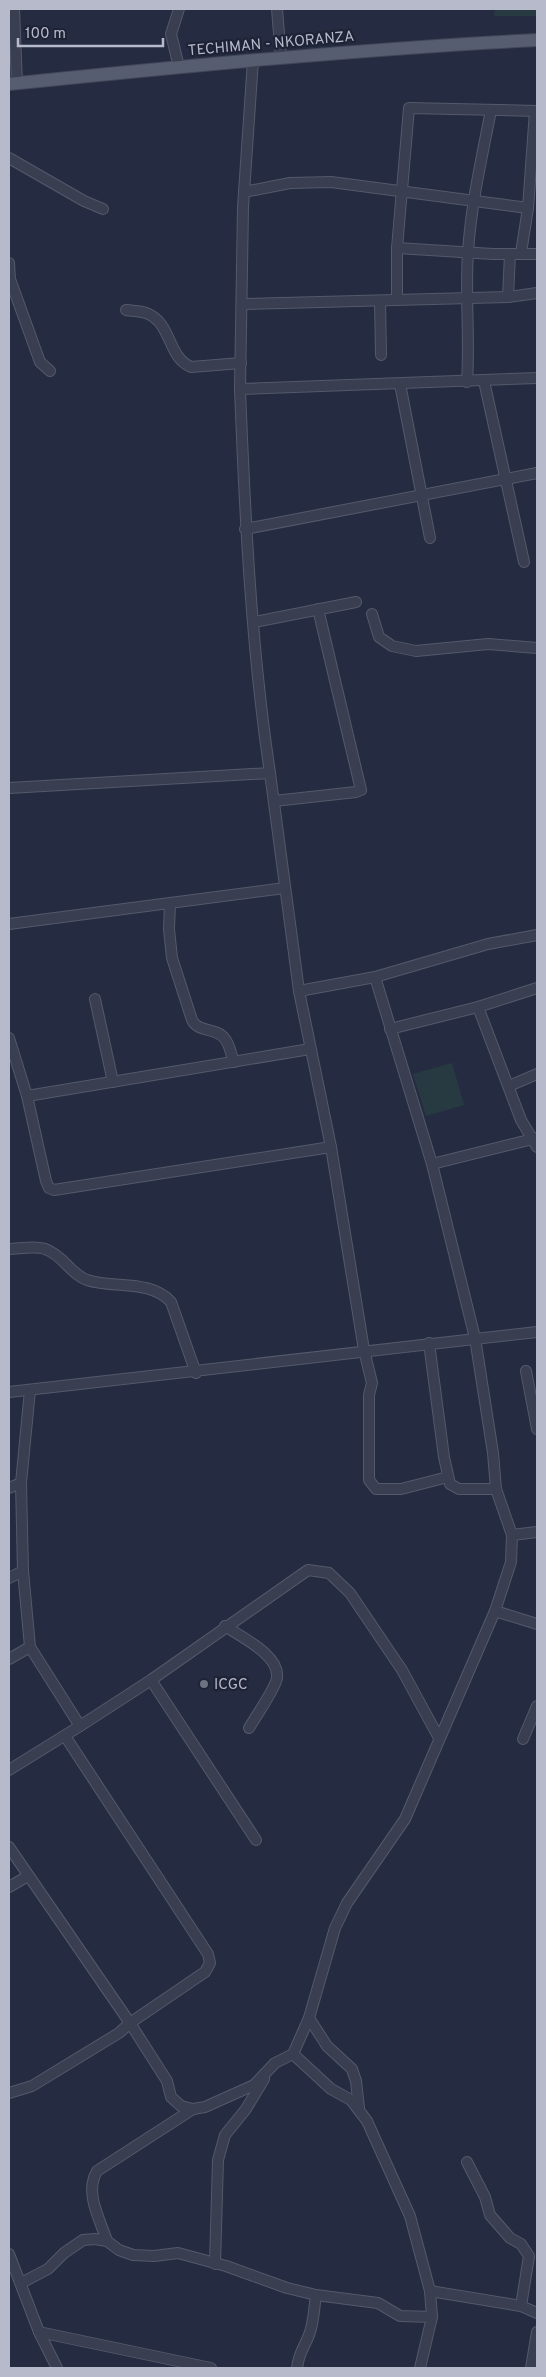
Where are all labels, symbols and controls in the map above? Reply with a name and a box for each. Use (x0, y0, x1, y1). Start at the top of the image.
scale bar (18, 15, 162, 47)
text: 100 m (25, 25, 66, 44)
street label: TECHIMAN - NKORANZA (187, 28, 355, 61)
place label: ICGC (214, 1676, 248, 1695)
marker: ICGC (198, 1678, 210, 1690)

